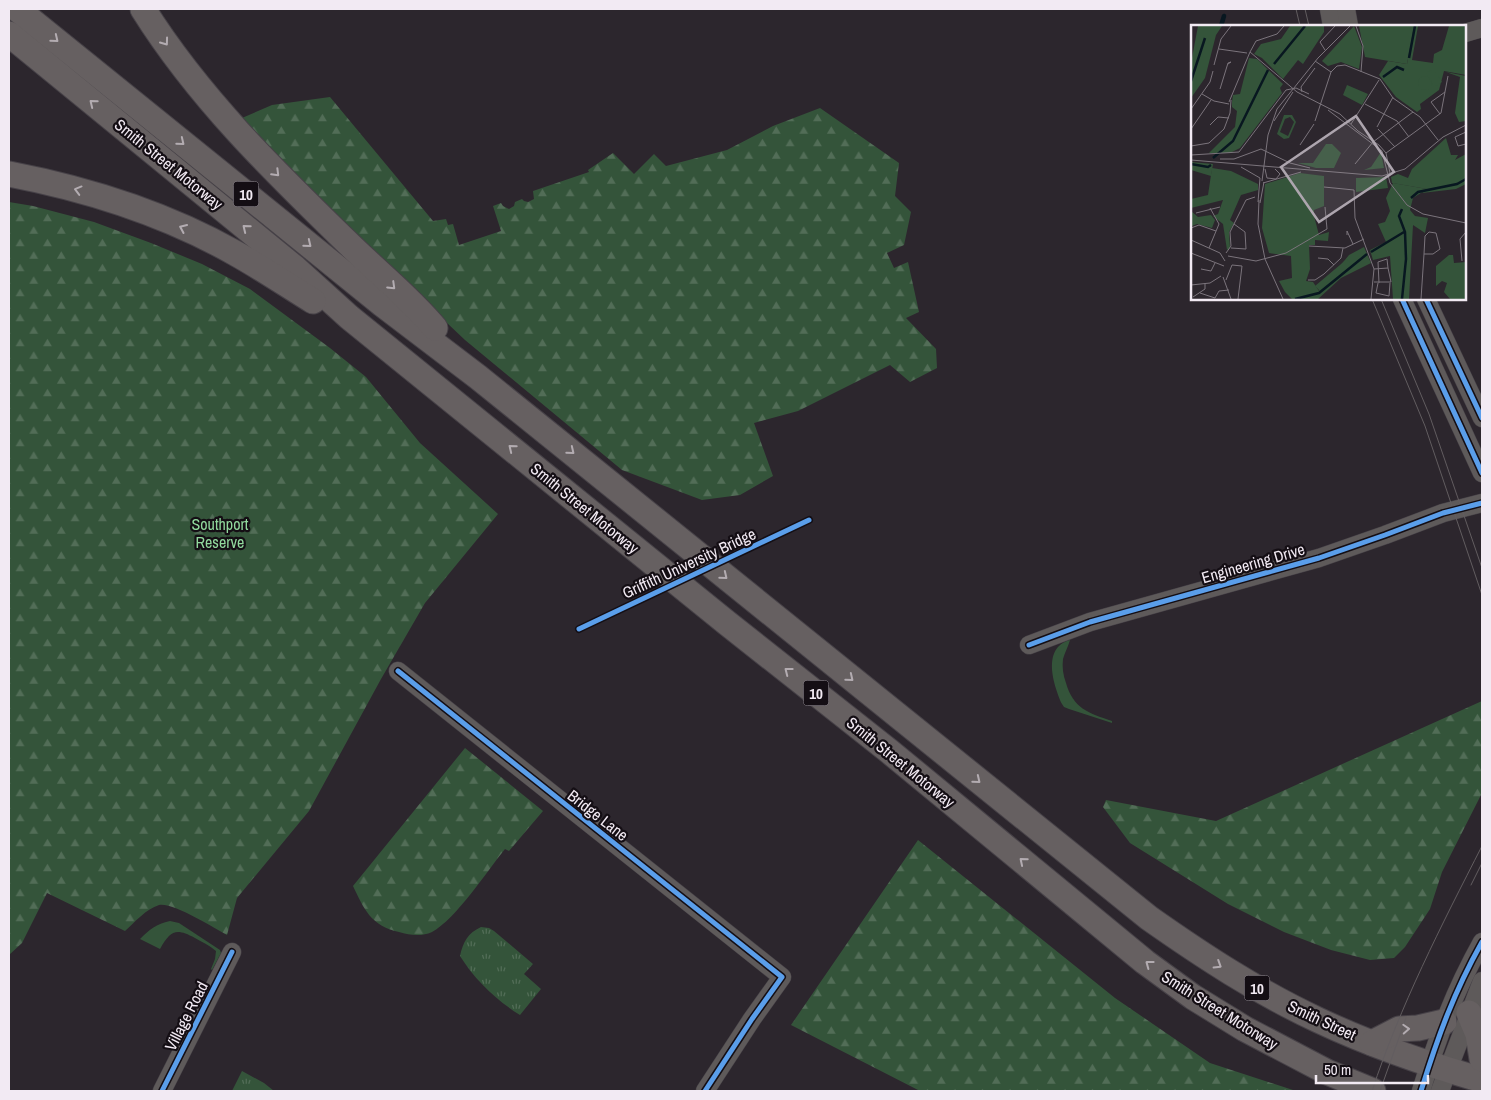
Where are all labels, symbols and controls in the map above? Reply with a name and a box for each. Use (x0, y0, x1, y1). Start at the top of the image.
inset map (1191, 25, 1466, 300)
one-way arrow (49, 34, 58, 42)
one-way arrow (159, 36, 168, 46)
one-way arrow (90, 100, 99, 108)
street label: Smith Street Motorway (110, 113, 228, 215)
one-way arrow (176, 136, 185, 145)
one-way arrow (270, 167, 279, 176)
road number: 10 (234, 182, 258, 206)
one-way arrow (74, 186, 82, 196)
one-way arrow (179, 223, 188, 234)
one-way arrow (243, 225, 252, 233)
one-way arrow (302, 238, 311, 246)
one-way arrow (387, 280, 396, 289)
one-way arrow (509, 445, 518, 453)
one-way arrow (565, 446, 574, 455)
street label: Smith Street Motorway (526, 457, 644, 559)
park label: Southport Reserve (192, 513, 249, 553)
street label: Griffith University Bridge (619, 522, 759, 604)
street label: Engineering Drive (1199, 538, 1307, 588)
one-way arrow (718, 571, 727, 580)
one-way arrow (784, 668, 794, 677)
one-way arrow (844, 673, 853, 681)
road number: 10 (804, 680, 828, 706)
street label: Smith Street Motorway (842, 711, 960, 813)
one-way arrow (971, 774, 980, 782)
street label: Bridge Lane (563, 784, 633, 846)
one-way arrow (1020, 859, 1029, 867)
one-way arrow (1213, 959, 1222, 968)
one-way arrow (1145, 961, 1155, 970)
street label: Smith Street Motorway (1158, 965, 1283, 1055)
road number: 10 (1244, 976, 1270, 1000)
street label: Village Road (159, 978, 213, 1054)
street label: Smith Street (1284, 995, 1360, 1046)
one-way arrow (1403, 1023, 1411, 1034)
scale bar (1316, 1052, 1428, 1084)
text: 50 m (1324, 1059, 1351, 1080)

